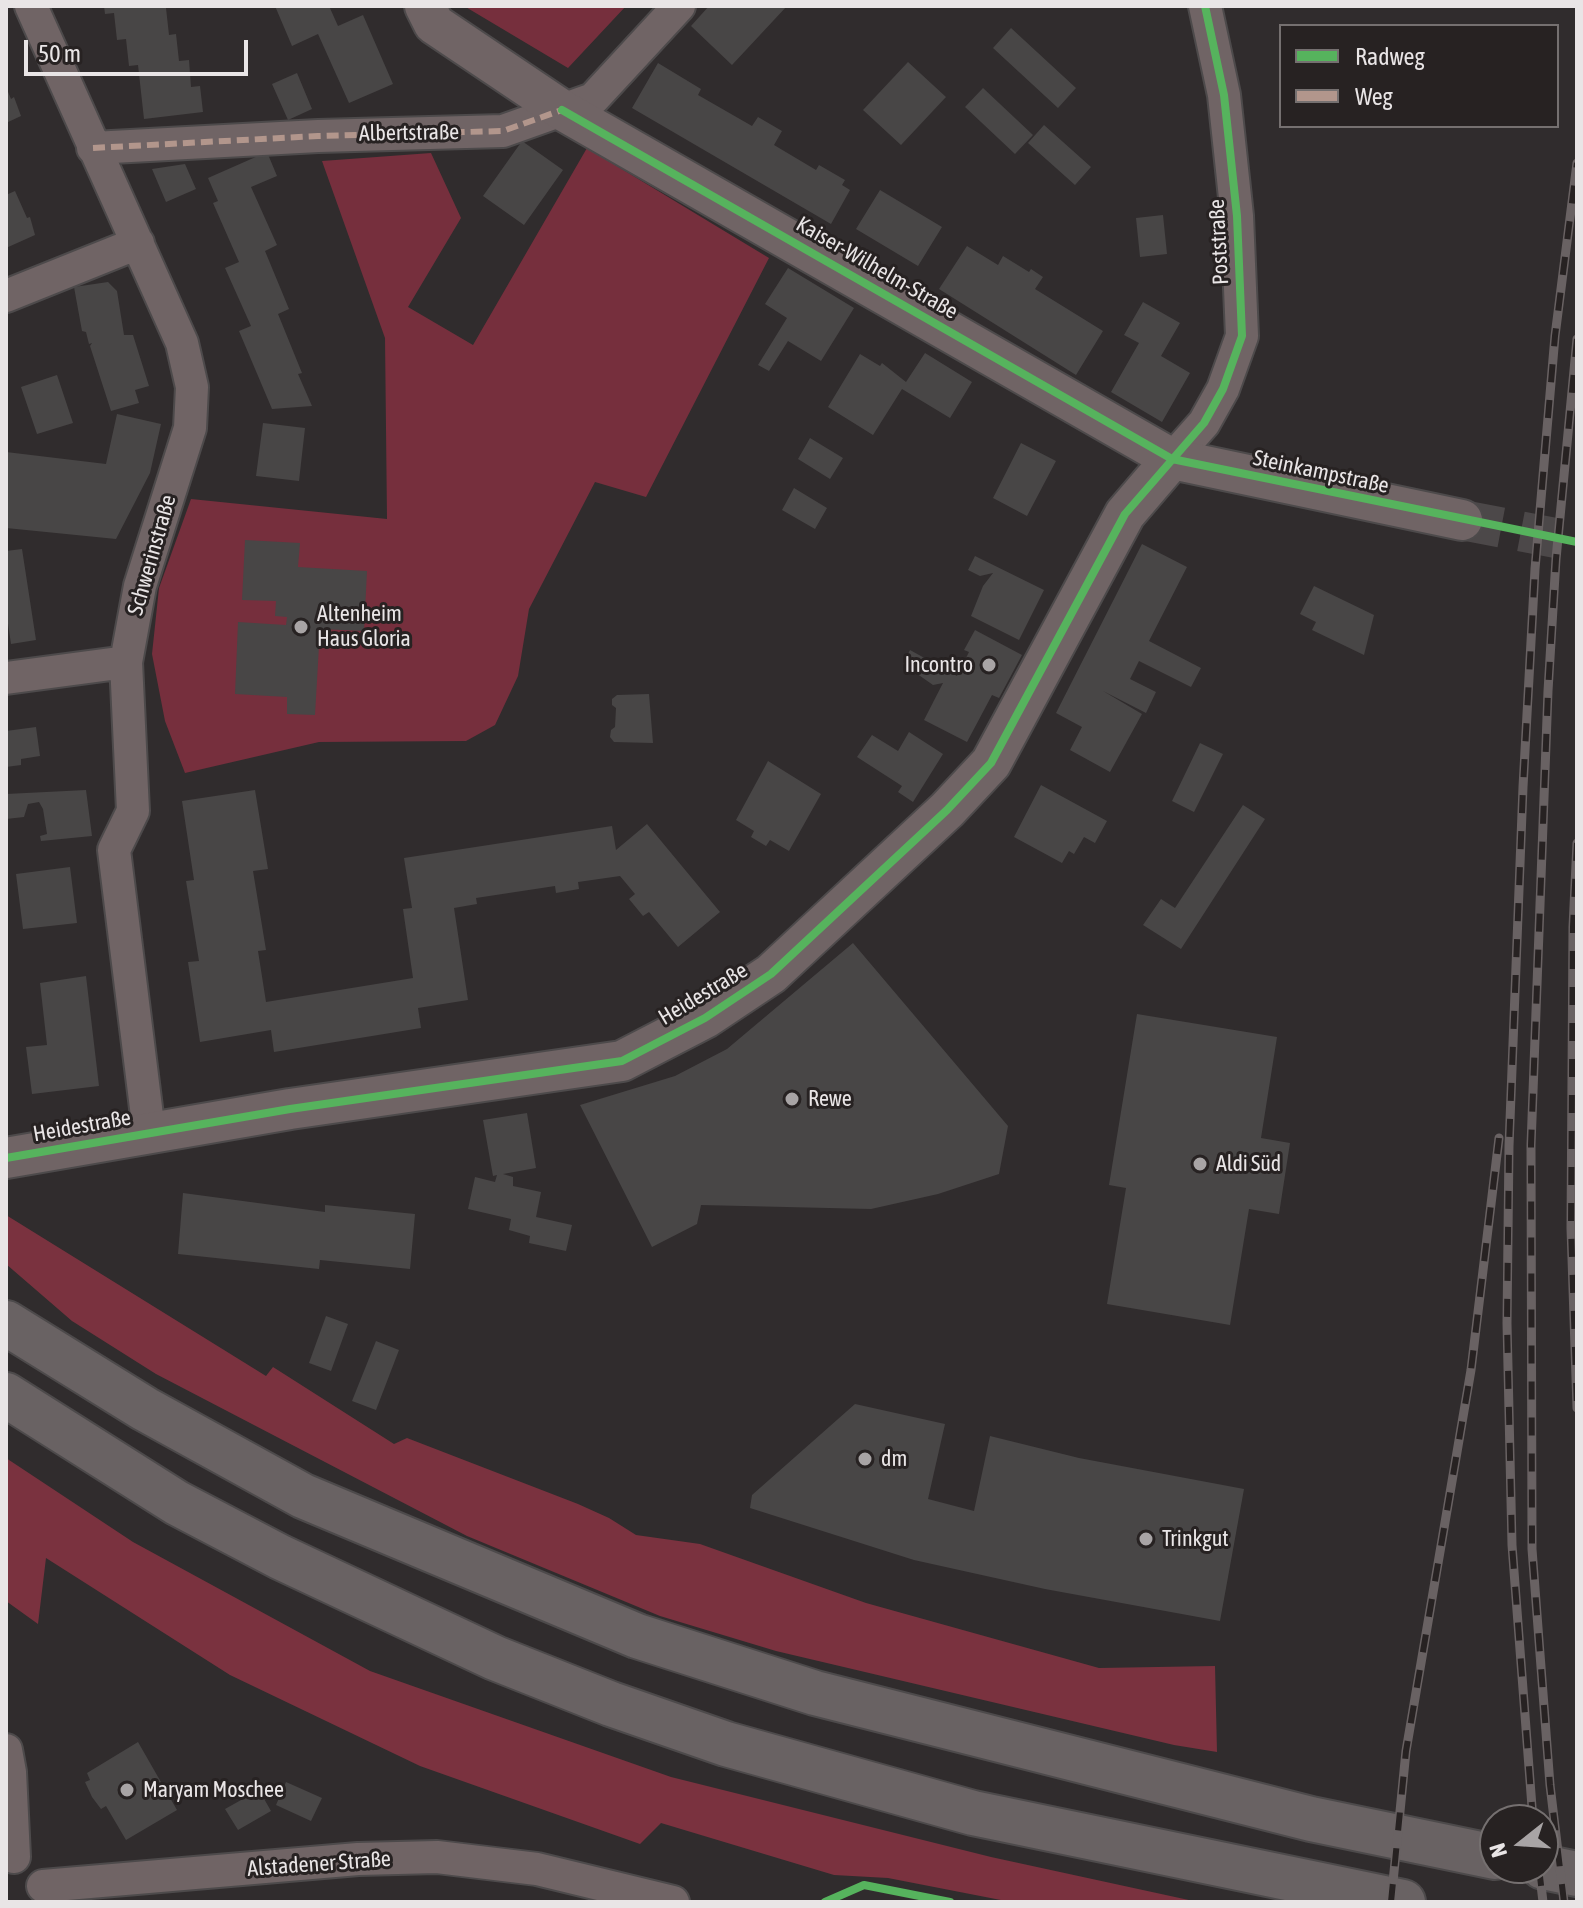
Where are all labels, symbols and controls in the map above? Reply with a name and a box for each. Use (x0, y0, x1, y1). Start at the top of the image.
scale bar (28, 24, 252, 74)
legend (1279, 24, 1559, 128)
text: 50 m (38, 40, 81, 67)
text: Radweg (1355, 43, 1425, 70)
text: Weg (1355, 83, 1393, 110)
street label: Albertstraße (359, 119, 459, 147)
street label: Poststraße (1204, 199, 1234, 285)
street label: Kaiser-Wilhelm-Straße (791, 211, 963, 325)
street label: Steinkampstraße (1251, 445, 1391, 499)
street label: Schwerinstraße (122, 492, 182, 618)
place label: Altenheim Haus Gloria (317, 601, 411, 652)
marker: Altenheim Haus Gloria (292, 618, 310, 636)
place label: Incontro (904, 652, 973, 678)
marker: Incontro (980, 656, 998, 674)
street label: Heidestraße (654, 957, 752, 1031)
place label: Rewe (808, 1086, 852, 1112)
marker: Rewe (783, 1090, 801, 1108)
street label: Heidestraße (31, 1104, 133, 1148)
place label: Aldi Süd (1216, 1151, 1281, 1177)
marker: Aldi Süd (1191, 1155, 1209, 1173)
place label: dm (881, 1446, 907, 1472)
marker: dm (856, 1450, 874, 1468)
place label: Trinkgut (1162, 1526, 1229, 1552)
marker: Trinkgut (1137, 1530, 1155, 1548)
place label: Maryam Moschee (143, 1777, 284, 1803)
marker: Maryam Moschee (118, 1781, 136, 1799)
north arrow (1479, 1804, 1559, 1884)
text: N (1484, 1840, 1512, 1860)
street label: Alstadener Straße (246, 1846, 392, 1882)

